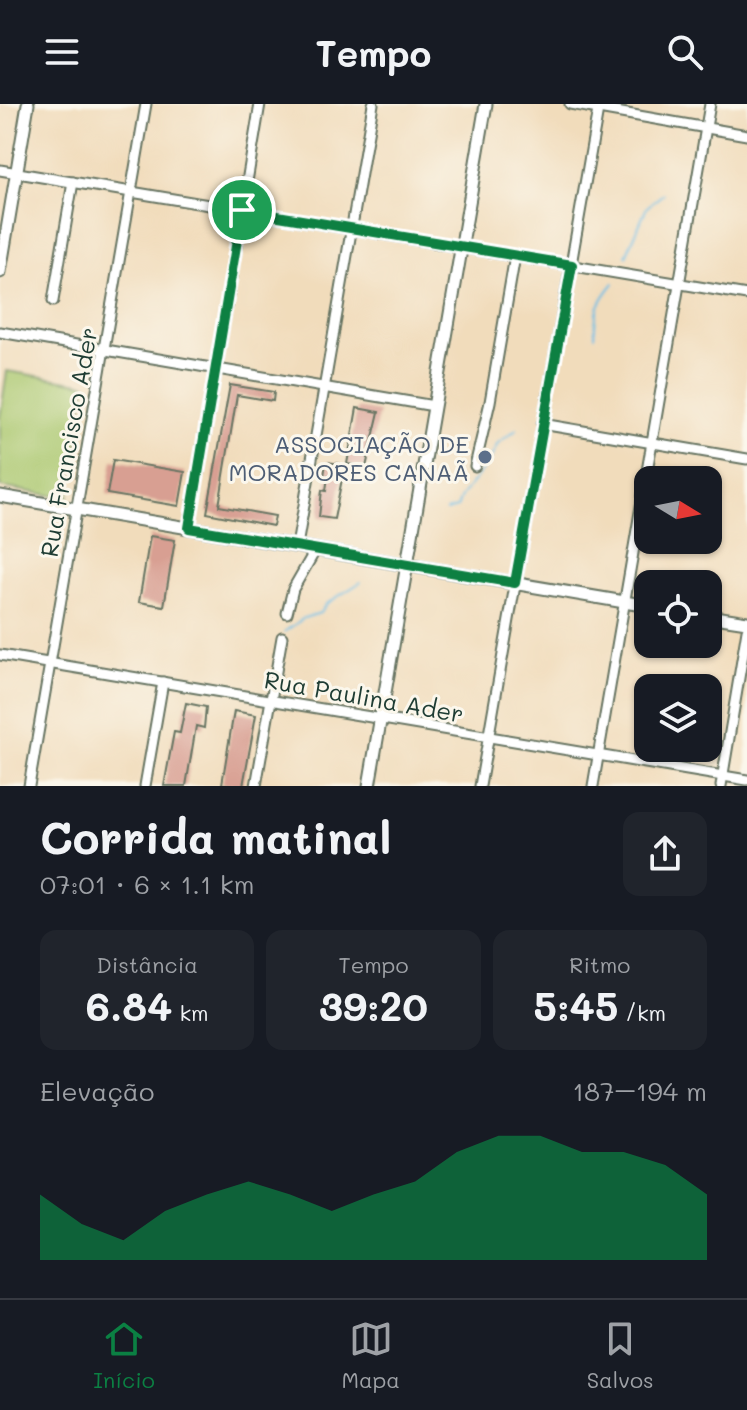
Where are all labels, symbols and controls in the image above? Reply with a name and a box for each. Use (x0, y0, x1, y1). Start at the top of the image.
text: Tempo (316, 29, 431, 76)
icon: menu (40, 30, 84, 74)
icon: search (663, 30, 707, 74)
pin (208, 176, 276, 244)
icon: arrive (220, 188, 264, 232)
street label: Rua Francisco Ader (33, 325, 103, 559)
place label: ASSOCIAÇÃO DE MORADORES CANAÃ (228, 428, 469, 487)
marker: ASSOCIAÇÃO DE MORADORES CANAÃ (476, 448, 494, 466)
north arrow (634, 466, 722, 554)
map controls (634, 466, 722, 762)
button: locate (634, 570, 722, 658)
street label: Rua Paulina Ader (262, 663, 466, 729)
button: layers (634, 674, 722, 762)
text: Corrida matinal (40, 808, 391, 865)
button: share (623, 812, 707, 896)
text: 07:01 · 6 × 1.1 km (40, 867, 254, 901)
text: Distância (96, 950, 198, 979)
text: Tempo (338, 950, 409, 979)
text: Ritmo (569, 950, 630, 979)
text: 6.84 (86, 979, 172, 1031)
text: 39:20 (319, 979, 428, 1031)
text: 5:45 (534, 979, 618, 1031)
text: km (172, 998, 209, 1027)
text: /km (618, 998, 666, 1027)
text: Elevação (40, 1074, 154, 1108)
text: 187–194 m (573, 1074, 707, 1108)
tab: Início (93, 1317, 155, 1394)
tab: Mapa (341, 1317, 400, 1394)
tab: Salvos (587, 1317, 654, 1394)

